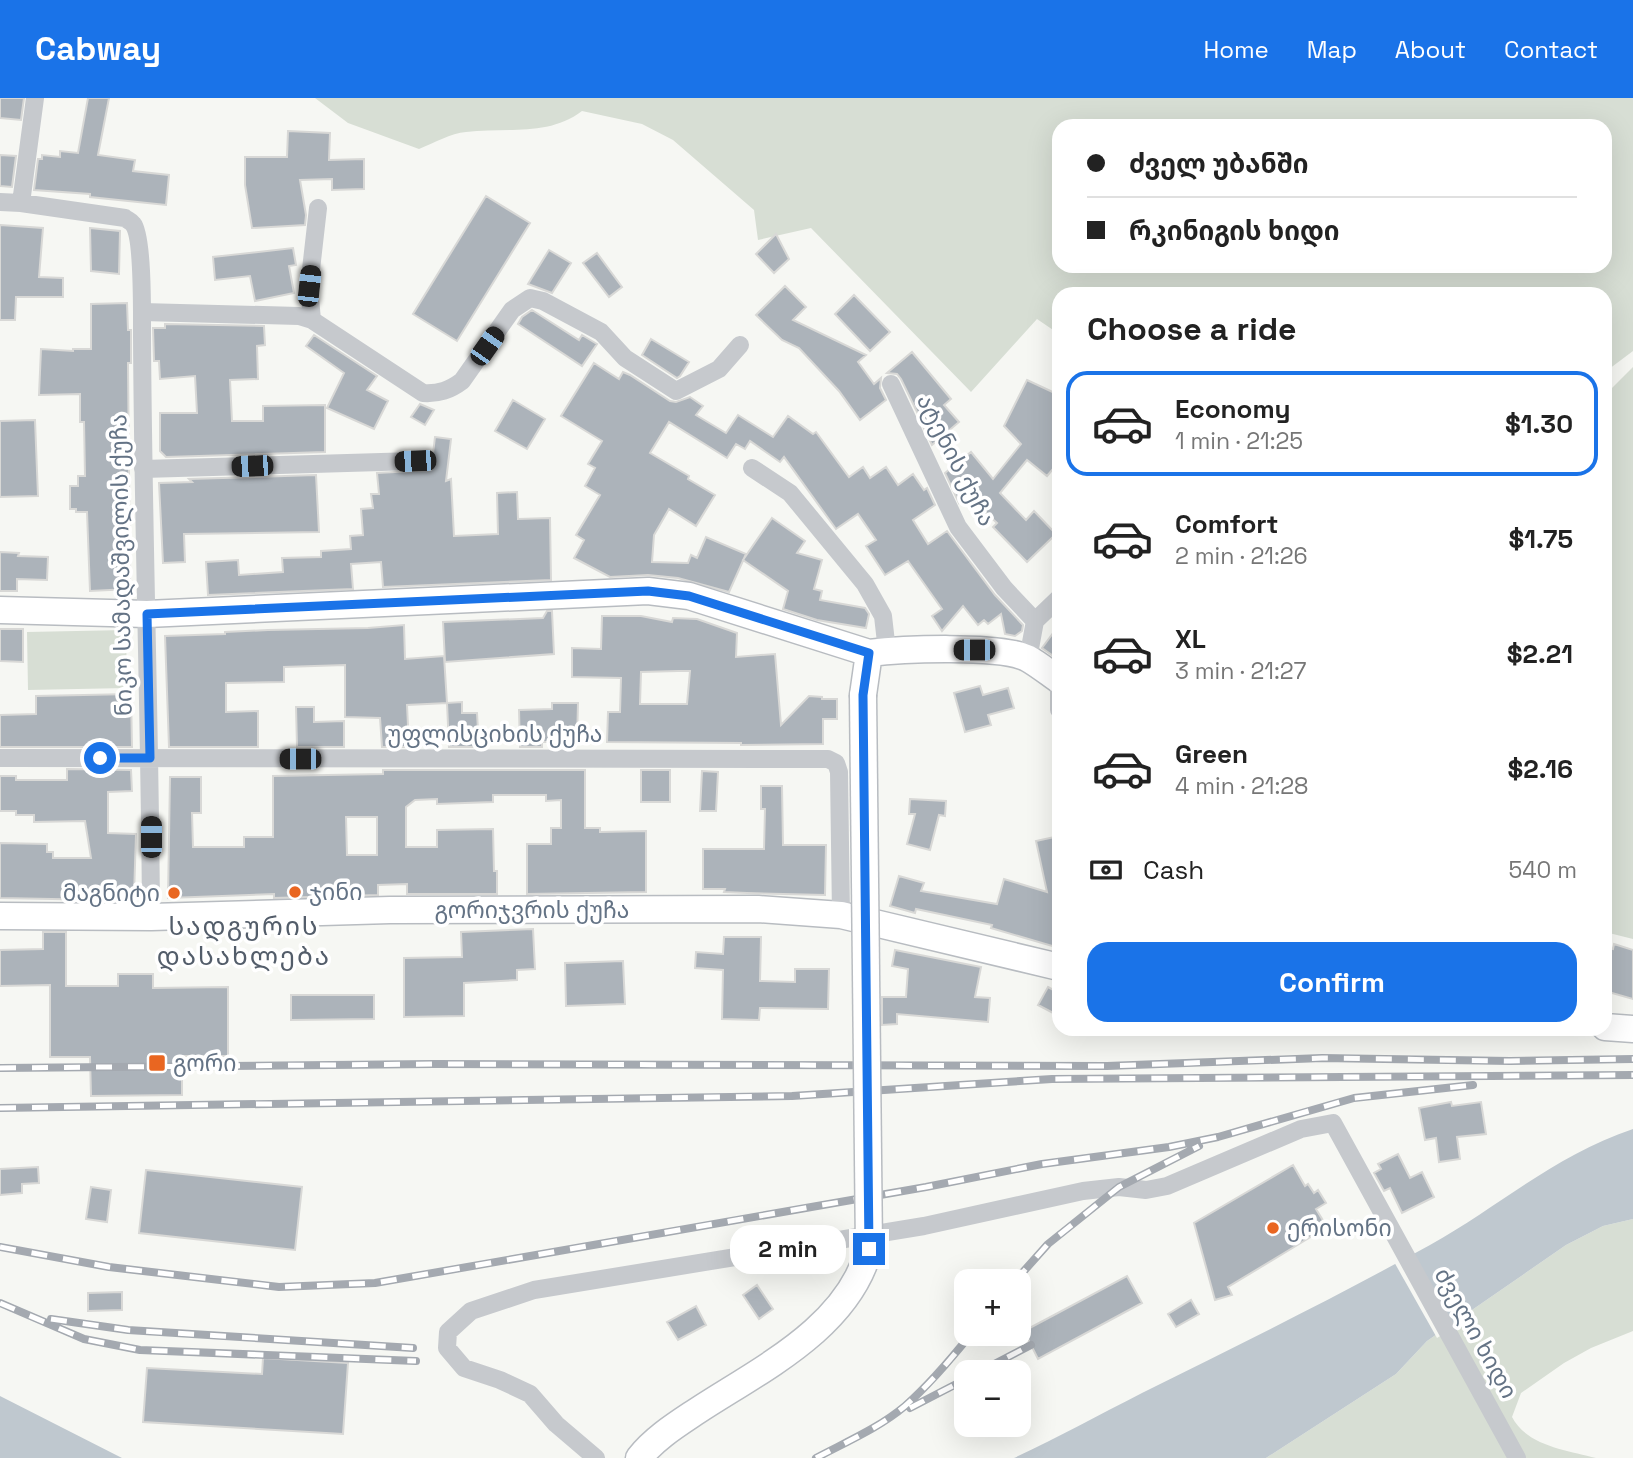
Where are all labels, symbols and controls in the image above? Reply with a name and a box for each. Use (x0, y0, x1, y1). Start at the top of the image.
text: Cabway (35, 28, 161, 70)
text: Home (1203, 34, 1269, 65)
text: Map (1307, 34, 1357, 65)
text: About (1395, 34, 1466, 65)
text: Contact (1504, 34, 1598, 65)
text: ძველ უბანში (1129, 147, 1309, 181)
text: რკინიგის ხიდი (1129, 214, 1340, 248)
car (297, 264, 322, 308)
text: Choose a ride (1087, 309, 1297, 349)
car (467, 323, 508, 369)
street label: ატენის ქუჩა (910, 389, 1002, 531)
icon: car (1091, 392, 1154, 455)
text: Economy (1175, 392, 1291, 426)
text: $1.30 (1505, 407, 1573, 441)
street label: ნიკო სამადაშვილის ქუჩა (103, 414, 139, 716)
text: 1 min · 21:25 (1175, 426, 1303, 456)
car (394, 450, 437, 472)
car (231, 455, 274, 477)
icon: car (1091, 507, 1154, 570)
text: Comfort (1175, 507, 1278, 541)
text: $1.75 (1509, 522, 1573, 556)
text: 2 min · 21:26 (1175, 541, 1308, 571)
icon: car (1091, 622, 1154, 685)
text: XL (1175, 622, 1206, 656)
text: $2.21 (1507, 637, 1573, 671)
car (954, 640, 996, 661)
text: 3 min · 21:27 (1175, 656, 1306, 686)
street label: უფლისციხის ქუჩა (388, 719, 602, 749)
icon: car (1091, 737, 1154, 800)
text: Green (1175, 737, 1248, 771)
route start (84, 742, 116, 774)
car (280, 749, 322, 770)
text: $2.16 (1508, 752, 1573, 786)
text: 4 min · 21:28 (1175, 771, 1308, 801)
car (141, 816, 162, 858)
icon: cash (1087, 851, 1125, 889)
text: Cash (1143, 853, 1204, 887)
text: 540 m (1508, 855, 1577, 885)
place label: ჯინი (309, 877, 362, 907)
place label: მაგნიტი (63, 878, 160, 908)
marker: ჯინი (287, 884, 303, 900)
marker: მაგნიტი (166, 885, 182, 901)
street label: გორიჯვრის ქუჩა (435, 895, 629, 925)
district label: სადგურის დასახლება (157, 909, 331, 973)
button: Confirm (1087, 942, 1577, 1022)
place label: გორი (173, 1048, 236, 1078)
marker: გორი (147, 1053, 167, 1073)
place label: ერისონი (1287, 1213, 1392, 1243)
marker: ერისონი (1265, 1220, 1281, 1236)
callout: 2 min (729, 1224, 844, 1274)
route end (853, 1233, 885, 1265)
text: 2 min (758, 1234, 818, 1264)
street label: ძველი ხიდი (1428, 1262, 1524, 1404)
map controls (954, 1269, 1031, 1437)
button: + (954, 1269, 1031, 1346)
button: − (954, 1360, 1031, 1437)

